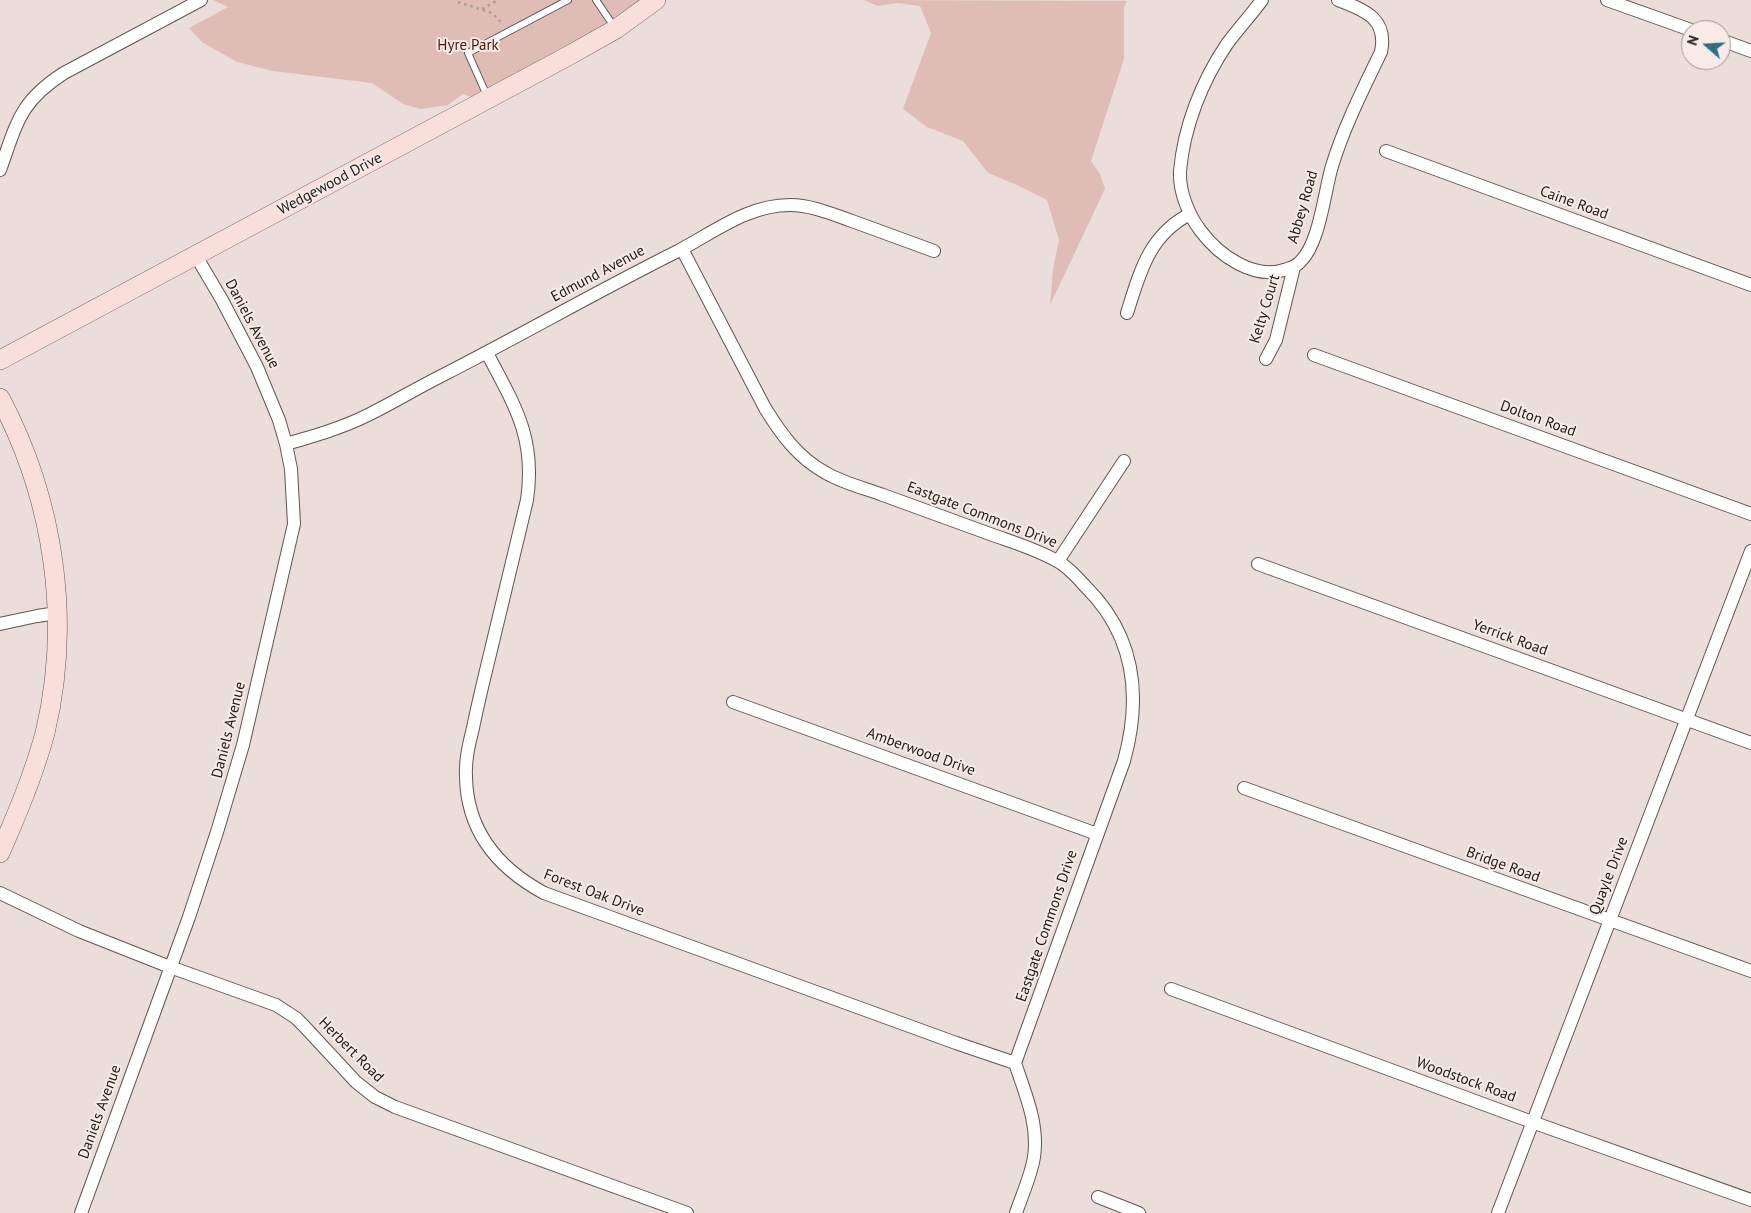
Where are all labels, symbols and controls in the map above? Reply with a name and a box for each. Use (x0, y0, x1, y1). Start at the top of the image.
north arrow (1681, 20, 1731, 70)
text: N (1683, 33, 1703, 48)
park label: Hyre Park (437, 37, 499, 55)
street label: Wedgewood Drive (275, 149, 385, 219)
street label: Abbey Road (1284, 168, 1322, 246)
street label: Caine Road (1537, 182, 1611, 224)
street label: Edmund Avenue (548, 242, 648, 306)
street label: Kelty Court (1246, 272, 1284, 346)
street label: Daniels Avenue (221, 276, 283, 372)
street label: Dolton Road (1498, 397, 1578, 441)
street label: Eastgate Commons Drive (904, 478, 1060, 552)
street label: Yerrick Road (1470, 616, 1550, 660)
street label: Daniels Avenue (208, 680, 250, 780)
street label: Amberwood Drive (864, 724, 978, 780)
street label: Quayle Drive (1586, 834, 1632, 918)
street label: Bridge Road (1464, 843, 1542, 887)
street label: Eastgate Commons Drive (1013, 848, 1081, 1004)
street label: Forest Oak Drive (541, 866, 647, 920)
street label: Herbert Road (315, 1014, 387, 1086)
street label: Woodstock Road (1414, 1054, 1518, 1106)
street label: Daniels Avenue (75, 1063, 125, 1161)

